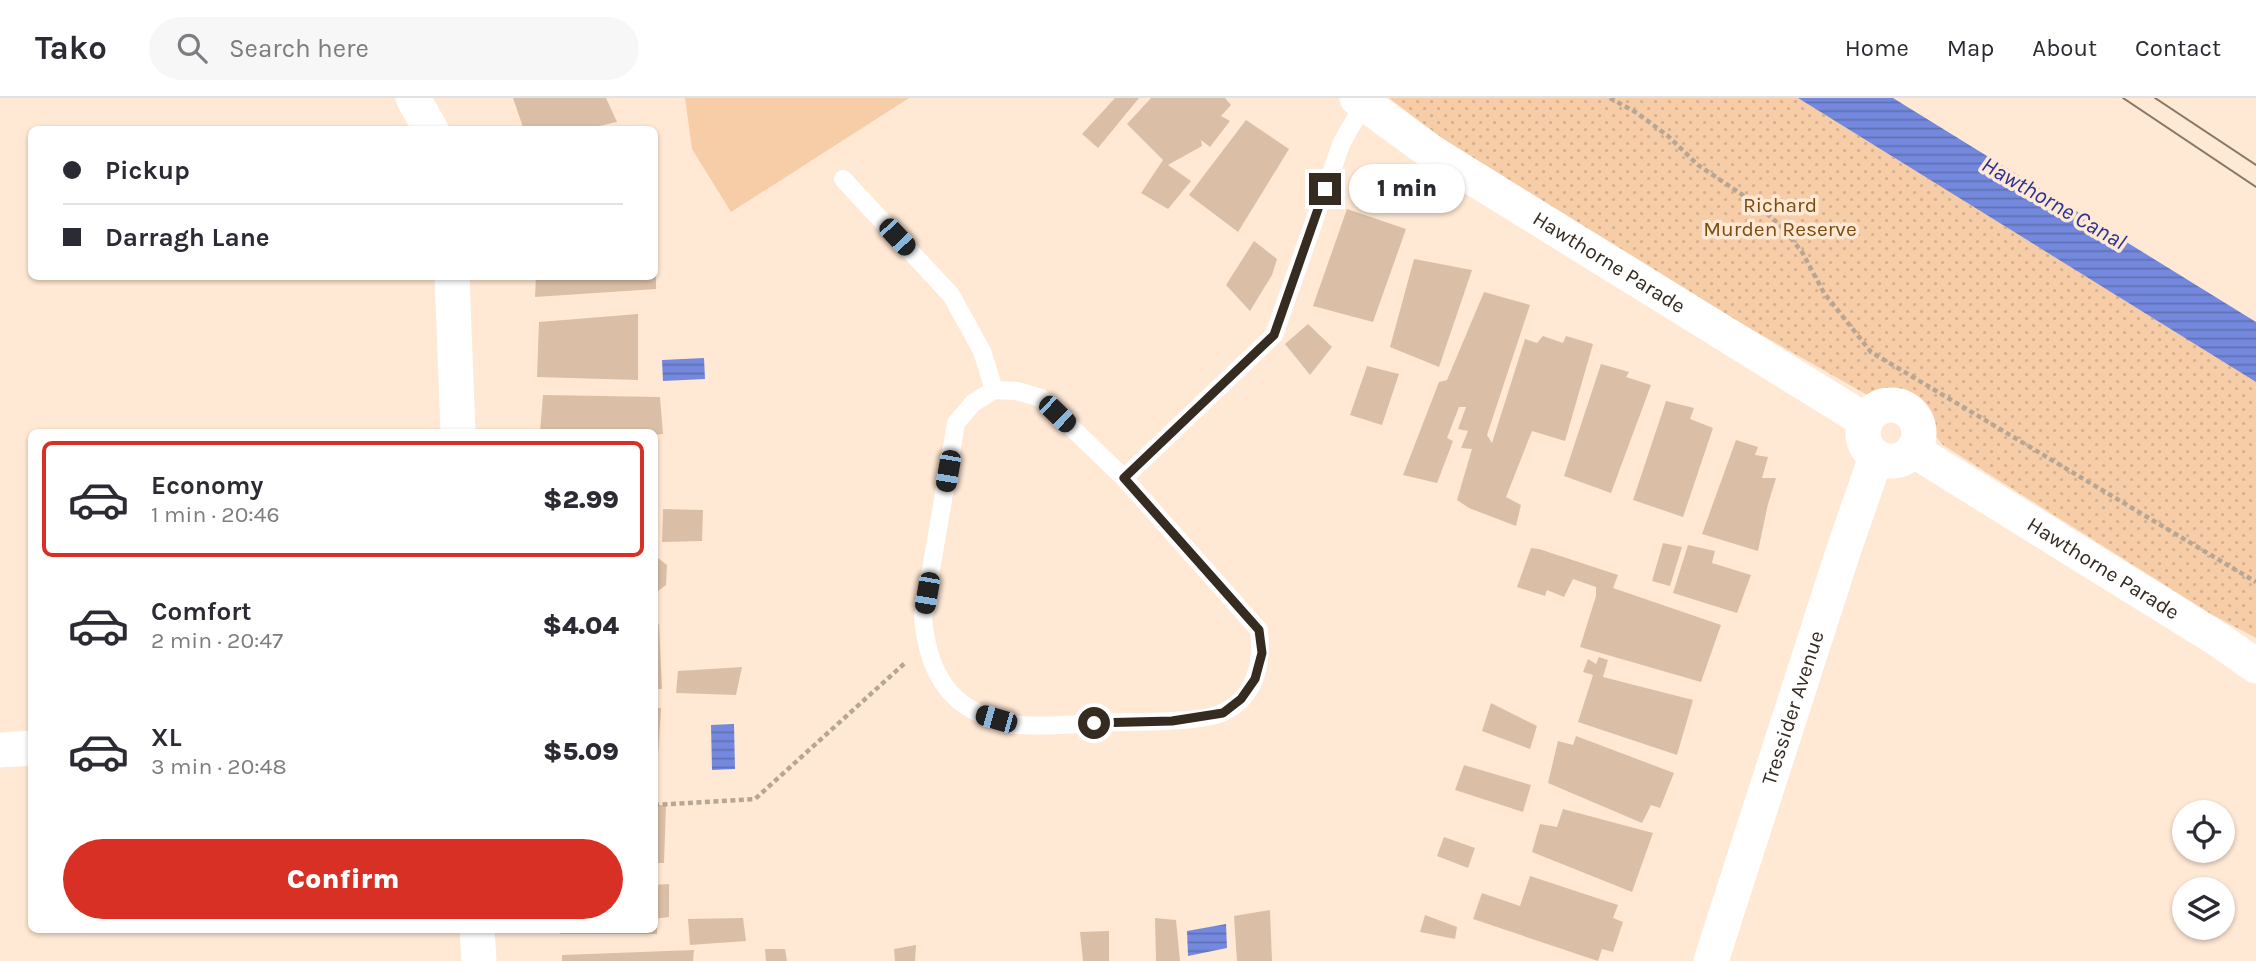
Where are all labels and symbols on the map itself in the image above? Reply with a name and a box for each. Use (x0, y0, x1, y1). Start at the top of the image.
water label: Hawthorne Canal (1977, 151, 2131, 255)
callout: 1 min (1350, 164, 1465, 214)
route end (1309, 173, 1341, 205)
park label: Richard Murden Reserve (1703, 193, 1857, 241)
street label: Hawthorne Parade (1529, 206, 1690, 318)
car (875, 214, 920, 260)
car (1035, 392, 1080, 436)
car (935, 448, 962, 494)
street label: Hawthorne Parade (2023, 512, 2184, 624)
car (914, 570, 941, 616)
street label: Tressider Avenue (1757, 628, 1829, 788)
car (973, 703, 1020, 735)
route start (1078, 707, 1110, 739)

